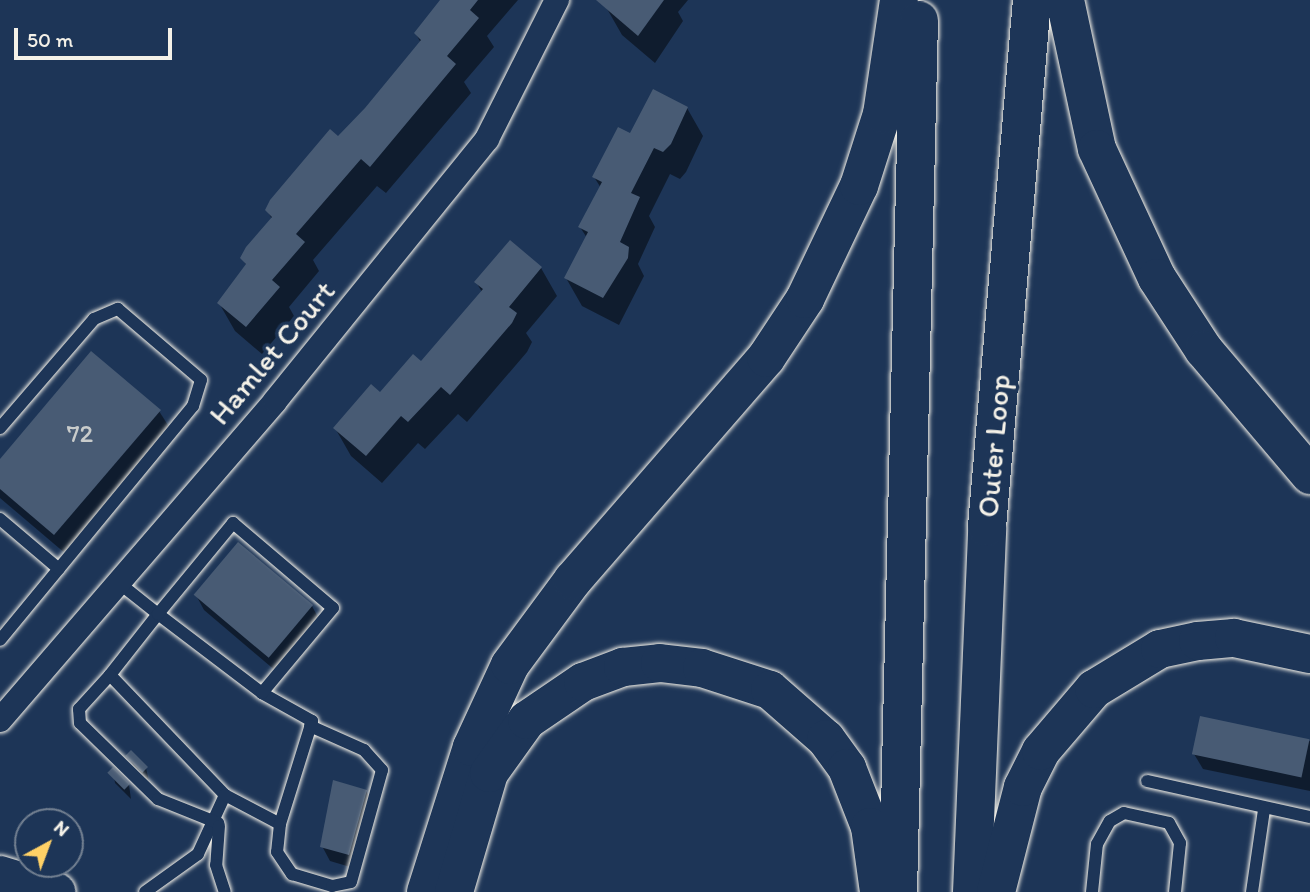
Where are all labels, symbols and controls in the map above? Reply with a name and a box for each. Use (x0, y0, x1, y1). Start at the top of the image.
scale bar (18, 14, 175, 58)
text: 50 m (27, 27, 73, 52)
street label: Hamlet Court (201, 274, 343, 432)
street label: Outer Loop (970, 373, 1018, 519)
house number: 72 (67, 418, 93, 450)
north arrow (14, 808, 84, 878)
text: N (49, 815, 74, 841)

